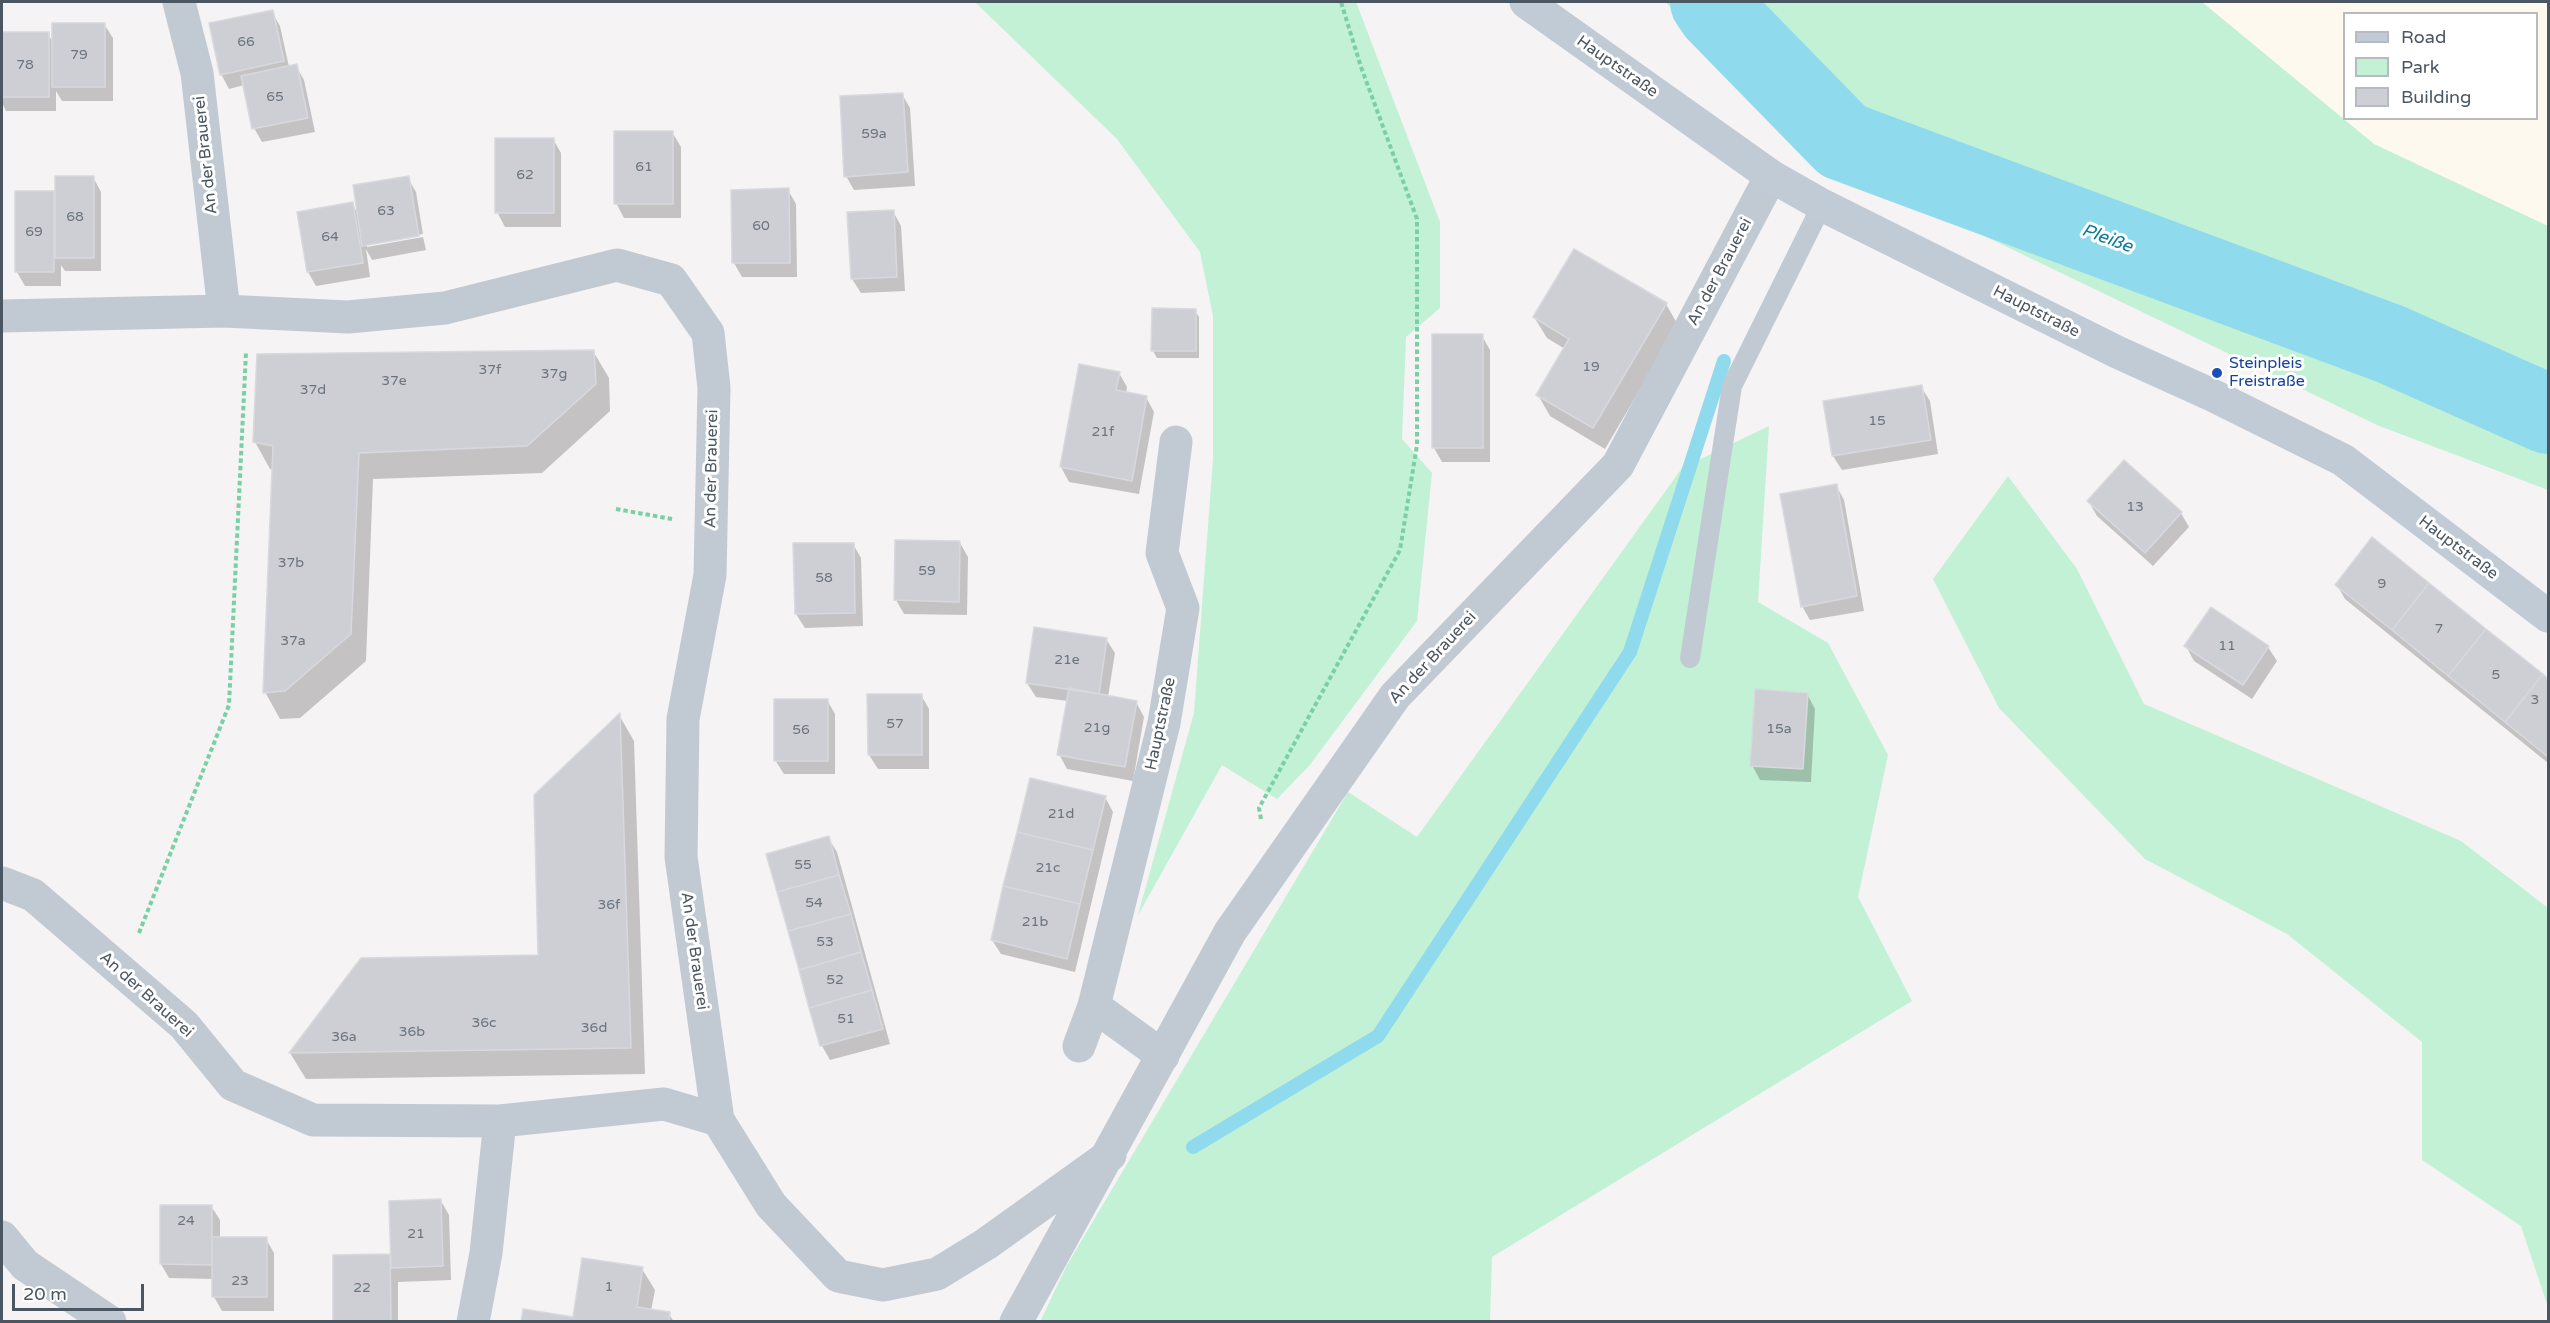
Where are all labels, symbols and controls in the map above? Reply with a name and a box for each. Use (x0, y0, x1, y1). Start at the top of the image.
legend (2343, 12, 2538, 120)
text: Road (2401, 26, 2446, 48)
street label: Hauptstraße (1573, 32, 1661, 102)
house number: 66 (237, 34, 255, 50)
house number: 79 (70, 47, 88, 63)
text: Park (2401, 56, 2439, 78)
house number: 78 (16, 57, 34, 73)
text: Building (2401, 86, 2471, 108)
house number: 65 (266, 89, 284, 105)
street label: An der Brauerei (190, 95, 222, 215)
house number: 59a (861, 126, 887, 142)
house number: 61 (635, 159, 653, 175)
house number: 62 (516, 167, 534, 183)
house number: 63 (377, 203, 395, 219)
house number: 68 (66, 209, 84, 225)
street label: An der Brauerei (1684, 215, 1756, 329)
house number: 60 (752, 218, 770, 234)
water label: Pleiße (2079, 220, 2135, 258)
house number: 69 (25, 224, 43, 240)
house number: 64 (321, 229, 339, 245)
street label: Hauptstraße (1990, 282, 2082, 342)
place label: Steinpleis Freistraße (2229, 354, 2305, 392)
house number: 19 (1582, 359, 1600, 375)
house number: 37f (479, 362, 501, 378)
house number: 37g (541, 366, 567, 382)
marker: Steinpleis Freistraße (2210, 366, 2224, 380)
house number: 37e (381, 373, 407, 389)
house number: 37d (300, 382, 326, 398)
street label: An der Brauerei (701, 409, 723, 529)
house number: 15 (1868, 413, 1886, 429)
house number: 21f (1092, 424, 1114, 440)
house number: 13 (2126, 499, 2144, 515)
street label: Hauptstraße (2414, 512, 2502, 584)
house number: 37b (278, 555, 304, 571)
house number: 59 (918, 563, 936, 579)
house number: 58 (815, 570, 833, 586)
house number: 9 (2378, 576, 2386, 592)
street label: An der Brauerei (1385, 608, 1481, 708)
house number: 7 (2435, 621, 2443, 637)
house number: 37a (280, 633, 306, 649)
house number: 11 (2218, 638, 2236, 654)
house number: 21e (1054, 652, 1080, 668)
house number: 5 (2492, 667, 2500, 683)
street label: Hauptstraße (1142, 676, 1180, 772)
house number: 3 (2531, 692, 2539, 708)
house number: 57 (886, 716, 904, 732)
house number: 21g (1084, 720, 1110, 736)
house number: 15a (1766, 721, 1792, 737)
house number: 56 (792, 722, 810, 738)
house number: 21d (1048, 806, 1074, 822)
house number: 55 (794, 857, 812, 873)
house number: 21c (1035, 860, 1061, 876)
street label: An der Brauerei (676, 891, 712, 1011)
house number: 54 (805, 895, 823, 911)
house number: 36f (598, 897, 620, 913)
house number: 21b (1022, 914, 1048, 930)
house number: 53 (816, 934, 834, 950)
street label: An der Brauerei (95, 948, 197, 1042)
house number: 52 (826, 972, 844, 988)
house number: 51 (837, 1011, 855, 1027)
house number: 36c (471, 1015, 497, 1031)
house number: 36d (581, 1020, 607, 1036)
house number: 36b (399, 1024, 425, 1040)
house number: 36a (331, 1029, 357, 1045)
house number: 24 (177, 1213, 195, 1229)
house number: 21 (407, 1226, 425, 1242)
scale bar (15, 1272, 147, 1310)
house number: 23 (231, 1273, 249, 1289)
house number: 1 (605, 1279, 613, 1295)
house number: 22 (353, 1280, 371, 1296)
text: 20 m (23, 1283, 67, 1305)

